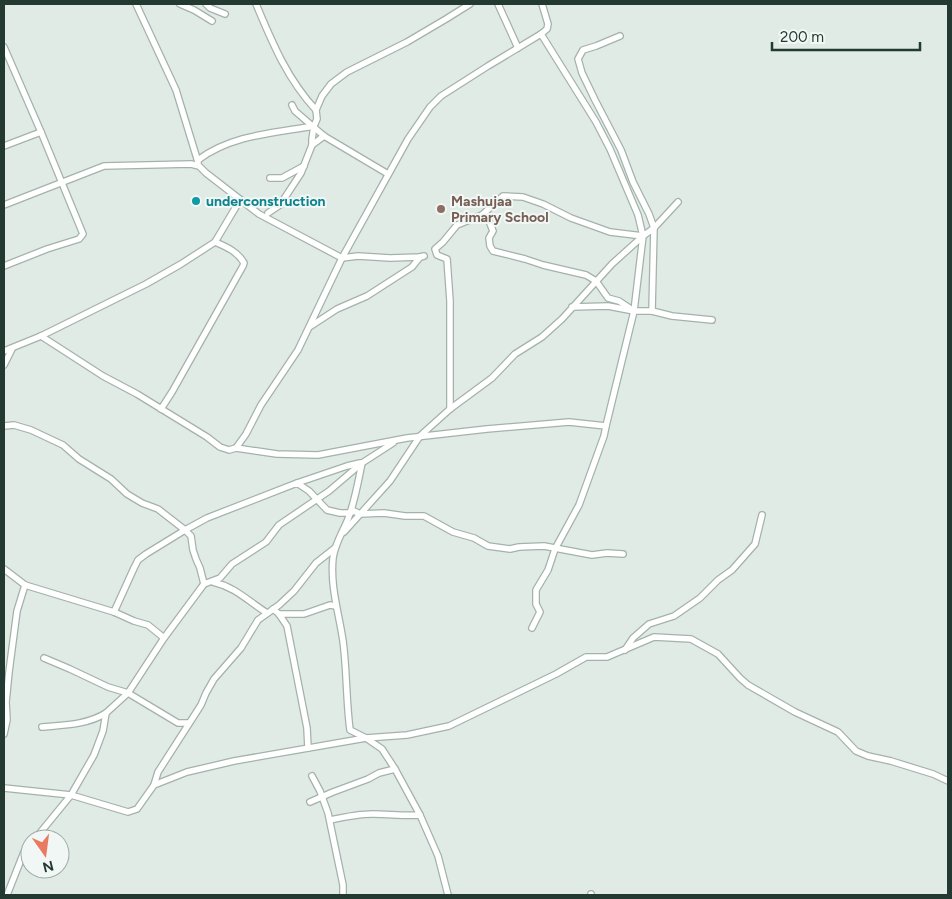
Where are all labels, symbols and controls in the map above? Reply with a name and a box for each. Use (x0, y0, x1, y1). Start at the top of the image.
scale bar (772, 20, 920, 52)
text: 200 m (780, 28, 824, 46)
place label: underconstruction (206, 193, 326, 210)
place label: Mashujaa Primary School (451, 193, 549, 226)
marker: underconstruction (190, 195, 202, 207)
marker: Mashujaa Primary School (435, 203, 447, 215)
north arrow (20, 829, 70, 879)
text: N (41, 857, 55, 876)

